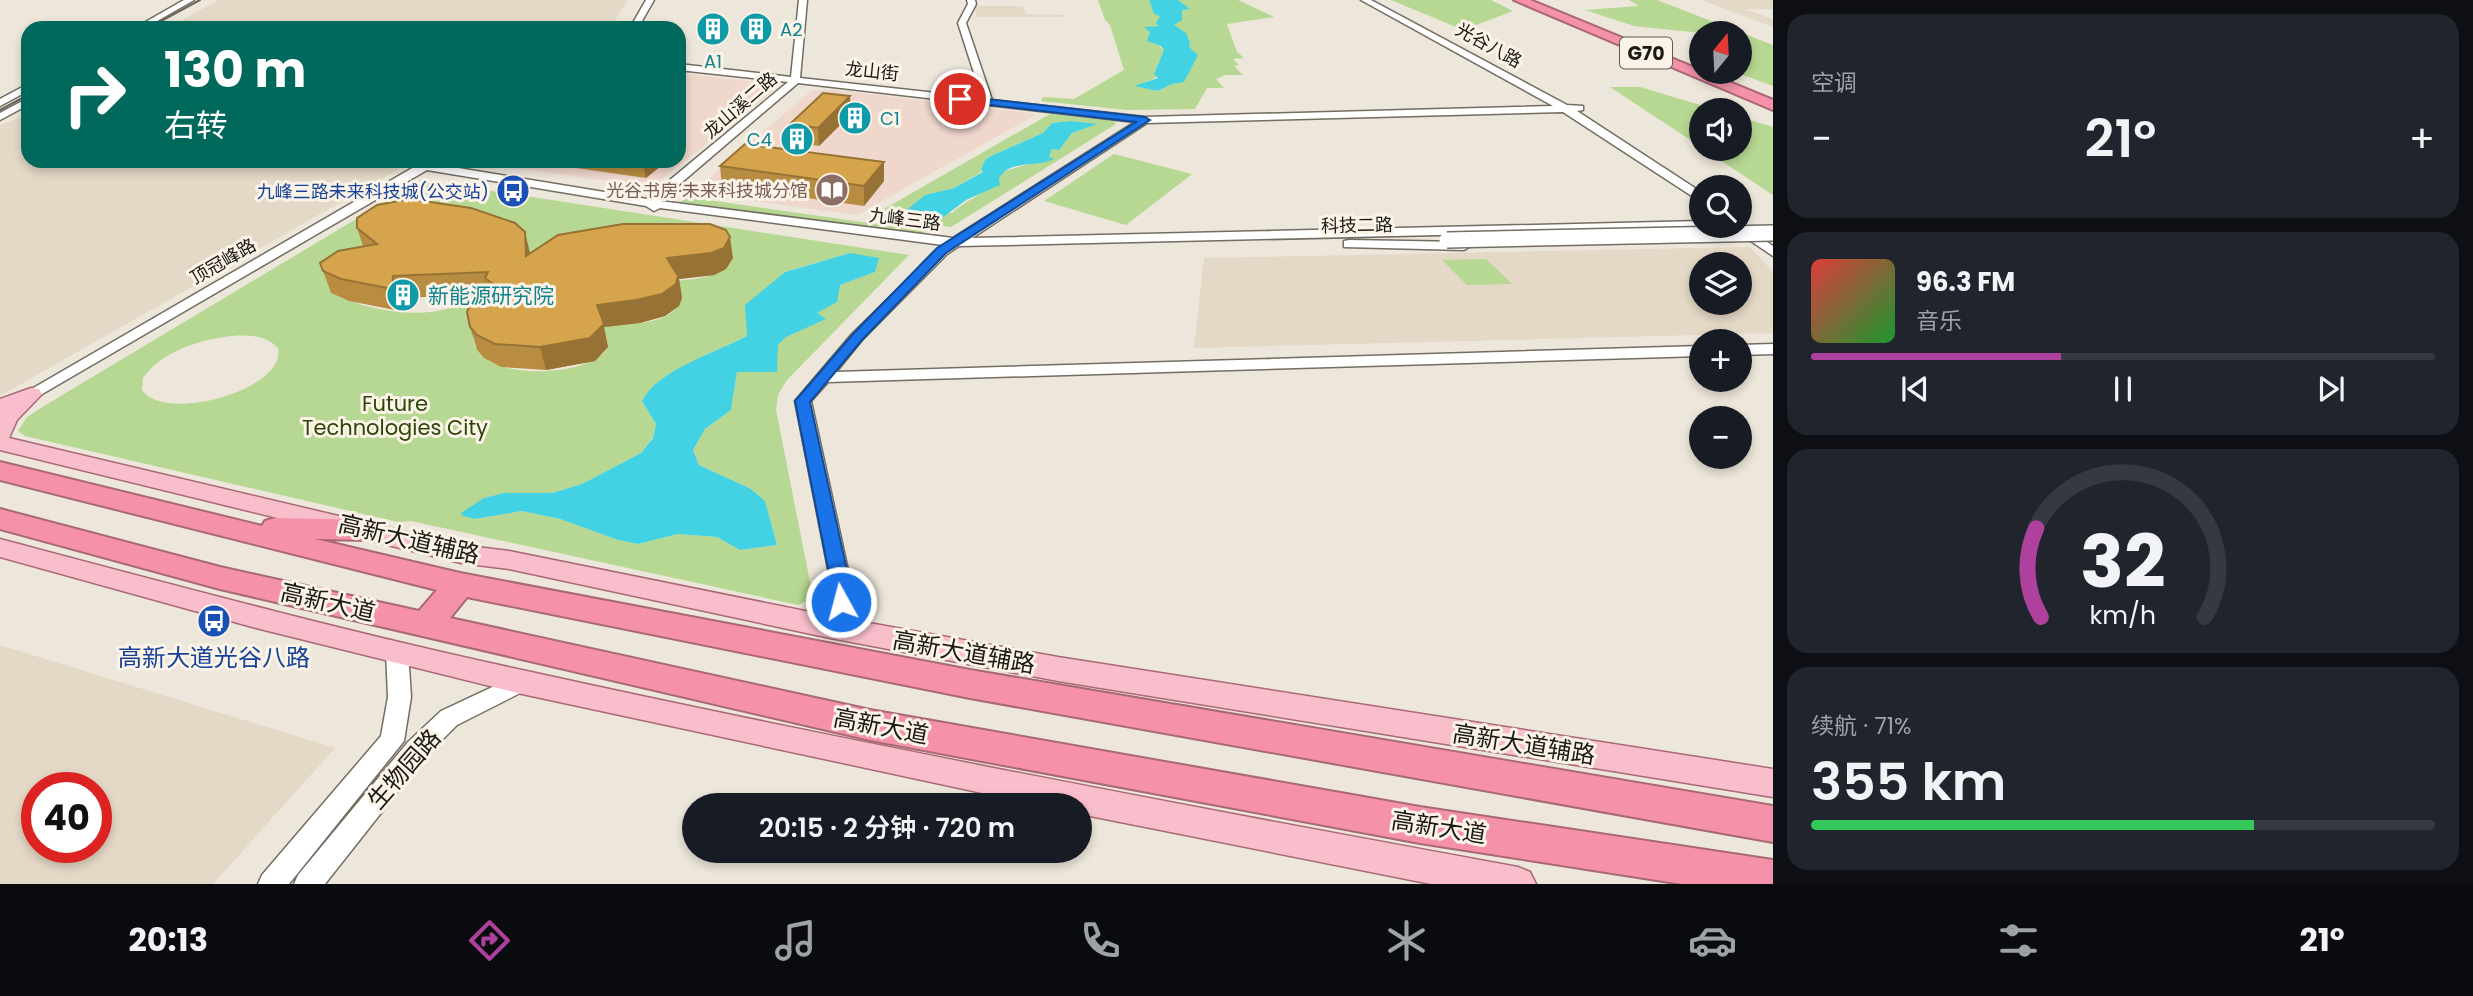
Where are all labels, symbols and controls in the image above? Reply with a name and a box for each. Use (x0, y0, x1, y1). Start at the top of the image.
building icon: A1 (694, 10, 732, 48)
building icon: A2 (737, 10, 775, 48)
place label: A2 (780, 17, 802, 42)
street label: 光谷八路 (1451, 17, 1527, 73)
north arrow (1689, 21, 1752, 84)
map controls (1689, 21, 1752, 469)
text: 130 m (164, 36, 306, 104)
road number: G70 (1620, 38, 1672, 68)
icon: right (49, 49, 140, 140)
place label: A1 (704, 49, 722, 74)
street label: 龙山街 (844, 56, 900, 86)
street label: 龙山溪二路 (698, 66, 782, 144)
text: 空调 (1811, 67, 1857, 99)
pin (930, 69, 990, 129)
icon: arrive (941, 80, 979, 118)
button: sound (1689, 98, 1752, 161)
building icon: C1 (836, 99, 874, 137)
text: 21° (2085, 102, 2156, 175)
text: 右转 (164, 103, 228, 148)
place label: C1 (880, 106, 900, 131)
text: − (1811, 112, 1832, 165)
text: + (2409, 112, 2435, 165)
building icon: C4 (778, 120, 816, 158)
place label: C4 (747, 127, 772, 152)
library icon: 光谷书房·未来科技城分馆 (813, 171, 851, 209)
bus stop icon: 九峰三路未来科技城(公交站) (494, 172, 532, 210)
button: search (1689, 175, 1752, 238)
place label: 光谷书房·未来科技城分馆 (606, 178, 808, 203)
place label: 九峰三路未来科技城(公交站) (257, 179, 489, 204)
street label: 九峰三路 (868, 202, 942, 236)
street label: 科技二路 (1321, 212, 1393, 238)
street label: 顶冠峰路 (186, 232, 260, 290)
button: layers (1689, 252, 1752, 315)
text: 96.3 FM (1916, 264, 2015, 300)
building icon: 新能源研究院 (384, 276, 422, 314)
place label: 新能源研究院 (428, 281, 554, 310)
text: 音乐 (1916, 305, 1962, 337)
button: + (1689, 329, 1752, 392)
icon: previous (1896, 370, 1934, 408)
icon: pause (2104, 370, 2142, 408)
icon: next (2312, 370, 2350, 408)
park label: Future Technologies City (302, 389, 488, 442)
button: − (1689, 406, 1752, 469)
street label: 高新大道辅路 (335, 507, 483, 571)
text: 32 (2080, 511, 2166, 612)
position arrow (804, 565, 878, 639)
street label: 高新大道 (278, 575, 378, 629)
text: km/h (2090, 598, 2156, 633)
bus stop icon: 高新大道光谷八路 (195, 602, 233, 640)
street label: 高新大道辅路 (890, 623, 1038, 681)
place label: 高新大道光谷八路 (118, 641, 310, 674)
street label: 高新大道 (831, 701, 931, 751)
text: 续航 · 71% (1811, 710, 1912, 742)
street label: 高新大道辅路 (1450, 716, 1598, 772)
street label: 生物园路 (360, 722, 448, 816)
text: 355 km (1811, 745, 2006, 818)
speed limit sign: 40 (21, 772, 112, 863)
street label: 高新大道 (1389, 803, 1489, 851)
text: 20:15 · 2 分钟 · 720 m (759, 810, 1015, 846)
icon: directions (465, 916, 514, 965)
icon: music (771, 916, 820, 965)
icon: phone (1076, 916, 1125, 965)
icon: climate (1382, 916, 1431, 965)
icon: car (1688, 916, 1737, 965)
icon: filters (1994, 916, 2043, 965)
text: 20:13 (128, 917, 208, 962)
text: 21° (2299, 917, 2345, 962)

